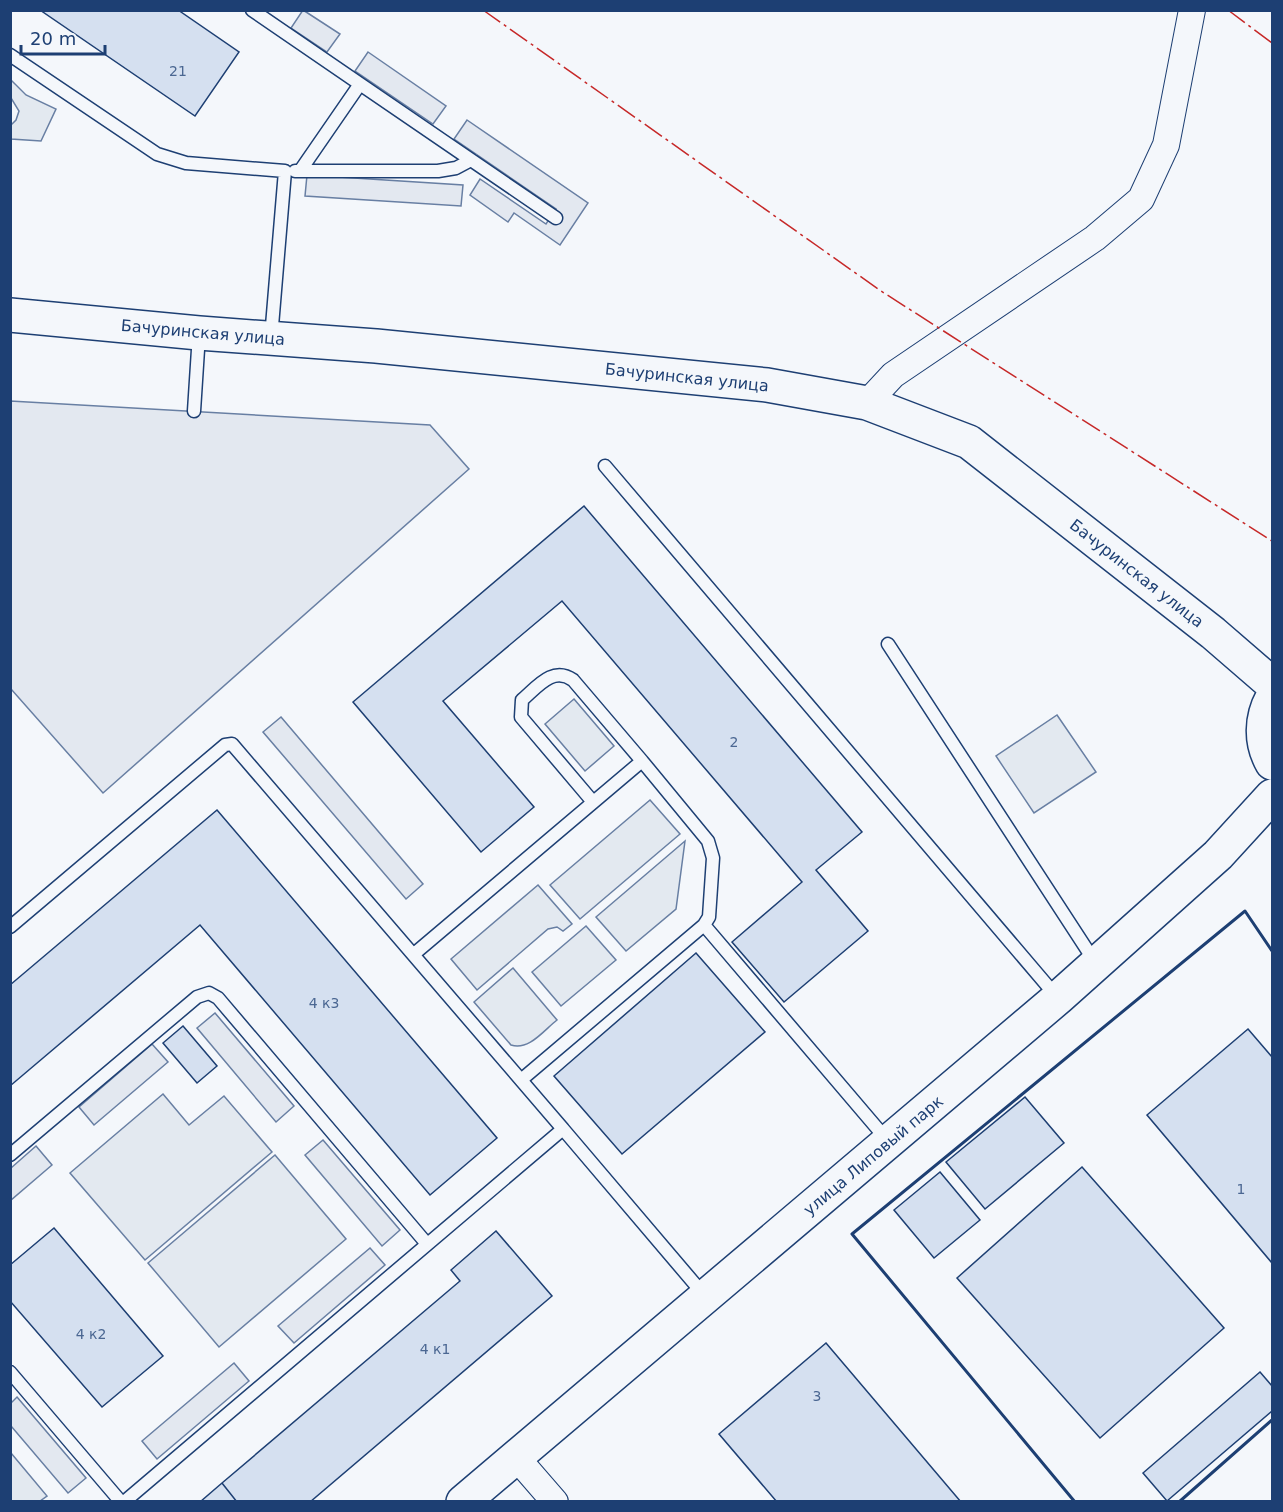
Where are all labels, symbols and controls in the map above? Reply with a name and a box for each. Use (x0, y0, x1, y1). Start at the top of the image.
scale bar (21, 18, 105, 56)
text: 20 m (30, 28, 76, 49)
house number: 21 (169, 63, 187, 79)
street label: Бачуринская улица (120, 316, 286, 349)
street label: Бачуринская улица (604, 359, 770, 396)
street label: Бачуринская улица (1066, 515, 1207, 632)
house number: 2 (730, 734, 738, 750)
house number: 4 к3 (309, 995, 339, 1011)
street label: улица Липовый парк (800, 1091, 947, 1219)
house number: 1 (1237, 1181, 1245, 1197)
house number: 4 к2 (76, 1326, 106, 1342)
house number: 4 к1 (420, 1341, 450, 1357)
house number: 3 (813, 1388, 821, 1404)

